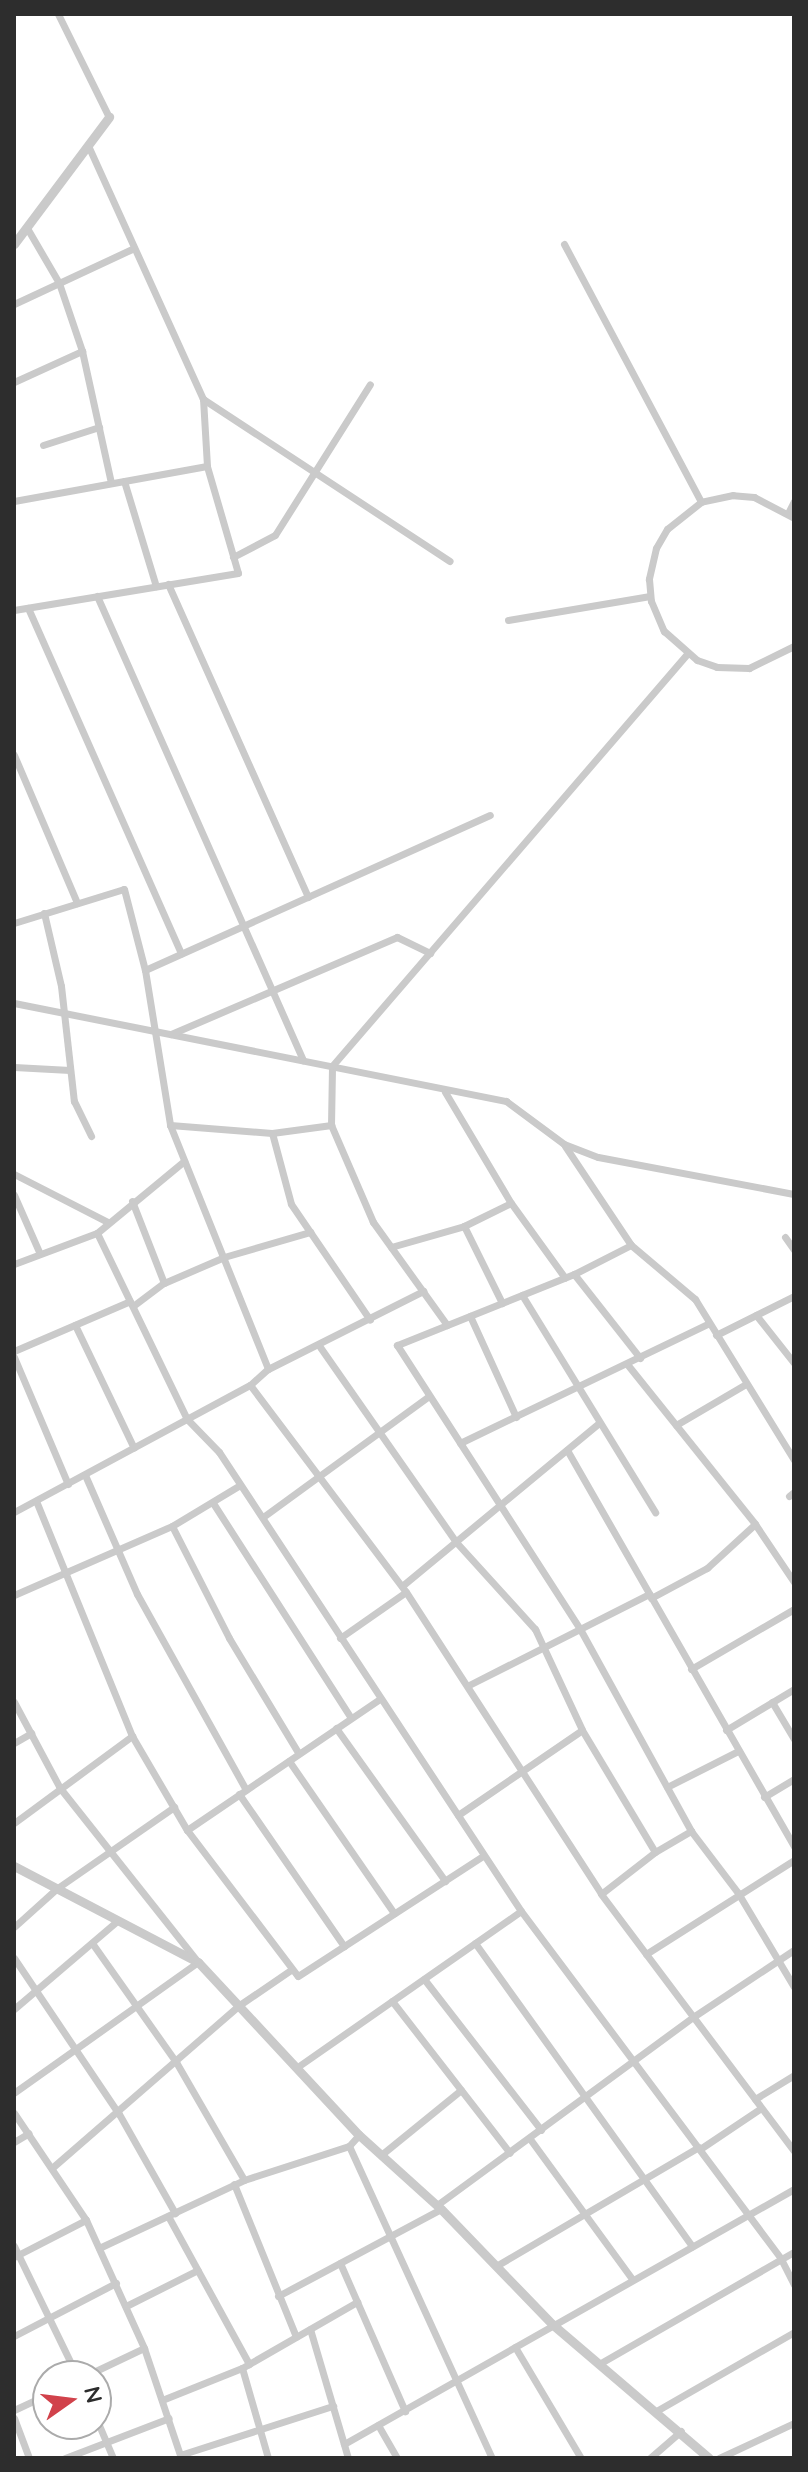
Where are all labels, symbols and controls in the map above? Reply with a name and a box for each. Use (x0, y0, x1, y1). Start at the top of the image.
north arrow (32, 2360, 112, 2440)
text: N (78, 2383, 109, 2406)

